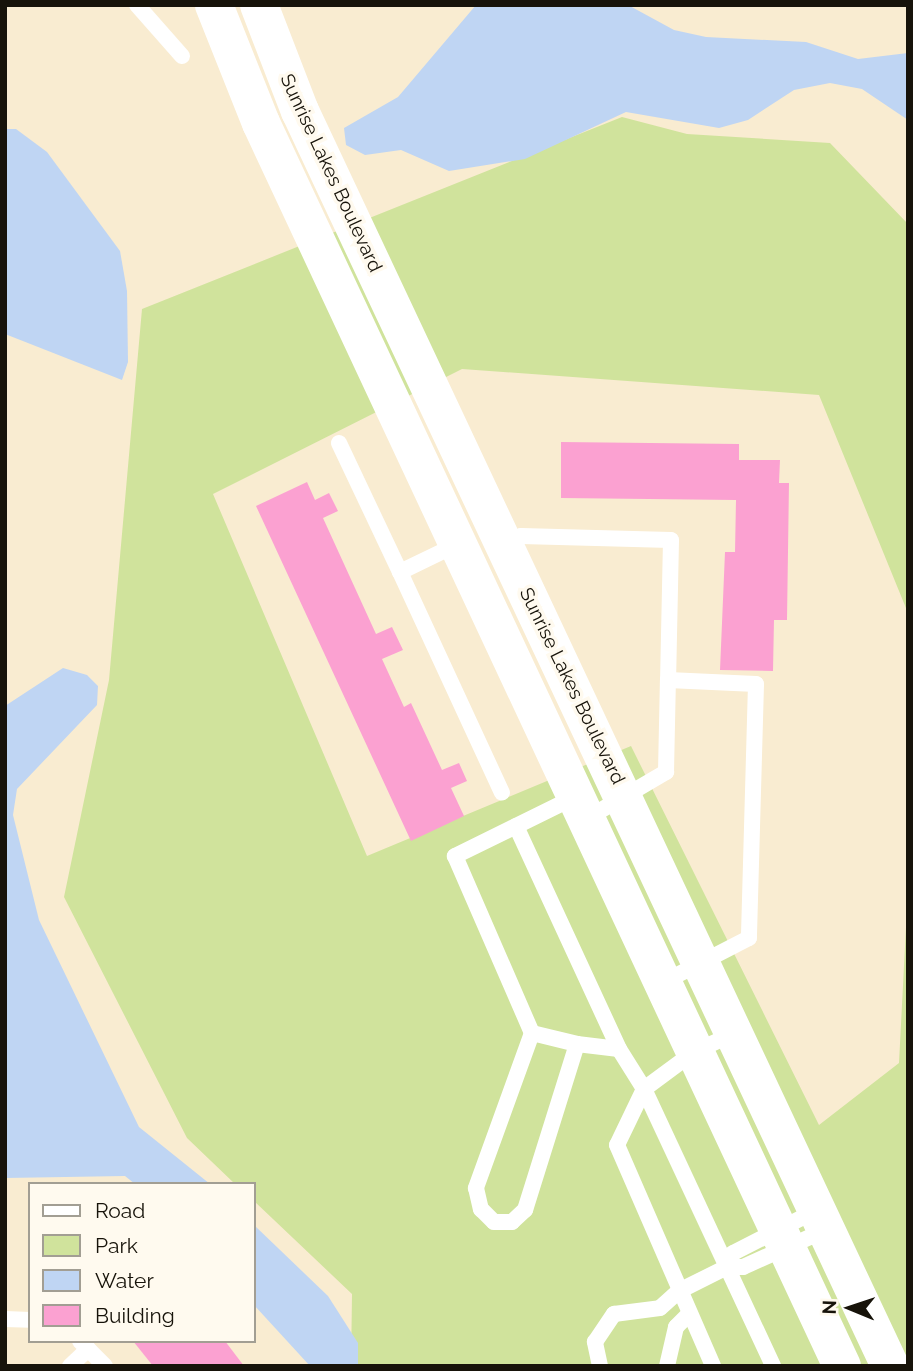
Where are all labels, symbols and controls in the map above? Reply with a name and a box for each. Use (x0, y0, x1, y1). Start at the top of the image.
street label: Sunrise Lakes Boulevard (275, 70, 387, 276)
street label: Sunrise Lakes Boulevard (514, 584, 630, 788)
legend (28, 1182, 256, 1343)
text: Road (95, 1198, 145, 1223)
text: Park (95, 1233, 138, 1258)
text: Water (95, 1268, 154, 1293)
north arrow (815, 1273, 885, 1343)
text: N (818, 1300, 840, 1315)
text: Building (95, 1303, 175, 1328)

